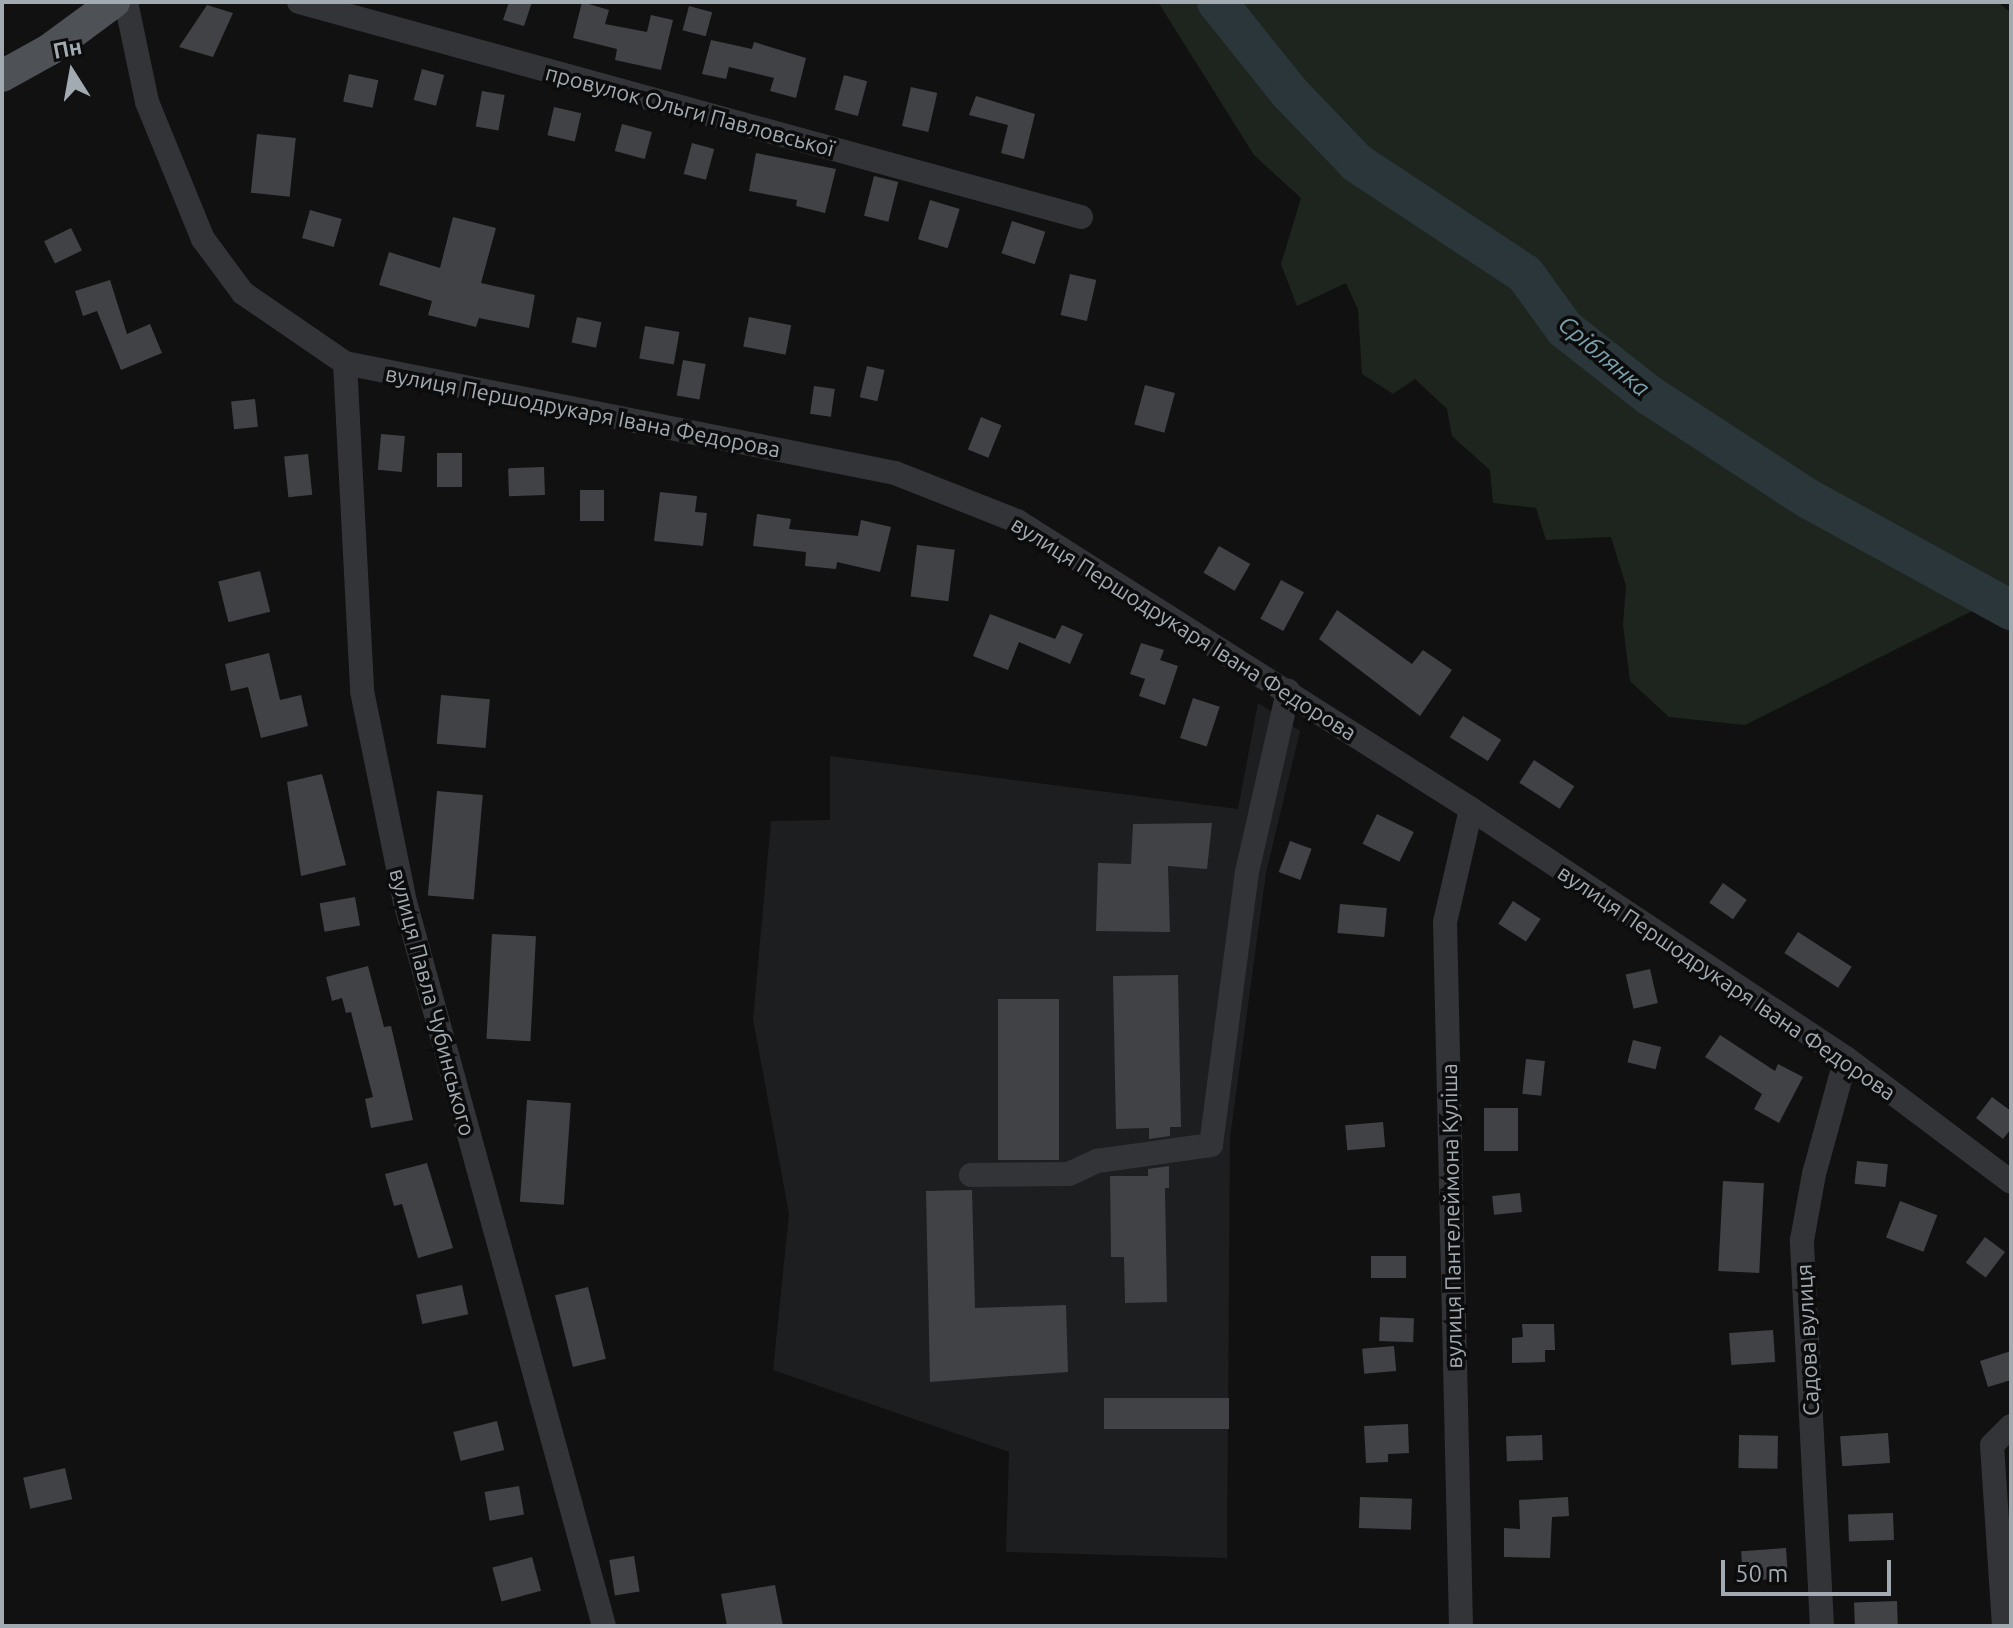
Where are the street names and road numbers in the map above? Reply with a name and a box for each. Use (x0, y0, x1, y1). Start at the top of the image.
street label: провулок Ольги Павловської (543, 59, 837, 161)
street label: вулиця Першодрукаря Івана Федорова (383, 360, 783, 462)
street label: вулиця Першодрукаря Івана Федорова (1007, 510, 1361, 746)
street label: вулиця Першодрукаря Івана Федорова (1553, 859, 1901, 1105)
street label: вулиця Павла Чубинського (385, 865, 481, 1139)
street label: вулиця Пантелеймона Куліша (1435, 1063, 1467, 1369)
street label: Садова вулиця (1790, 1263, 1824, 1417)

